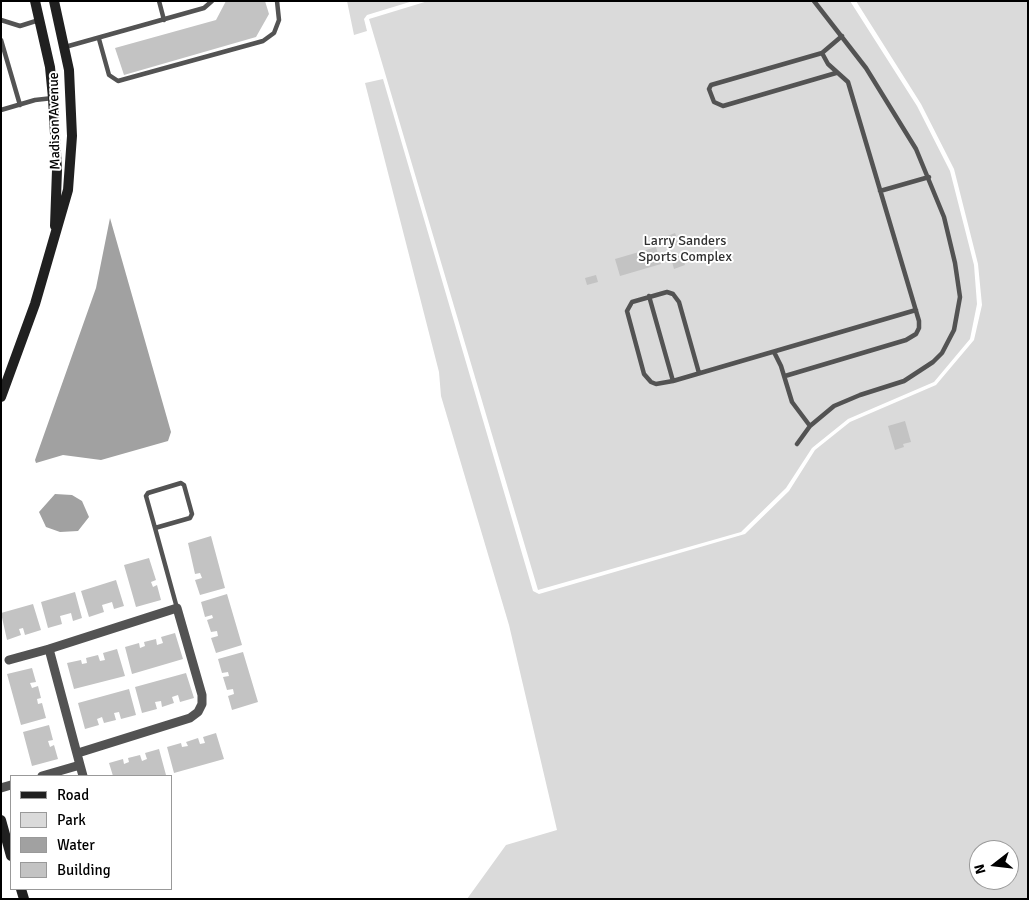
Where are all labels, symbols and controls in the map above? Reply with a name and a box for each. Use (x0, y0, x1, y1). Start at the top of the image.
street label: Madison Avenue (46, 72, 64, 170)
park label: Larry Sanders Sports Complex (638, 233, 732, 266)
legend (10, 775, 172, 890)
text: Road (57, 786, 89, 804)
text: Park (57, 811, 86, 829)
text: Water (57, 836, 95, 854)
north arrow (969, 840, 1019, 890)
text: Building (57, 861, 111, 879)
text: N (971, 862, 990, 876)

